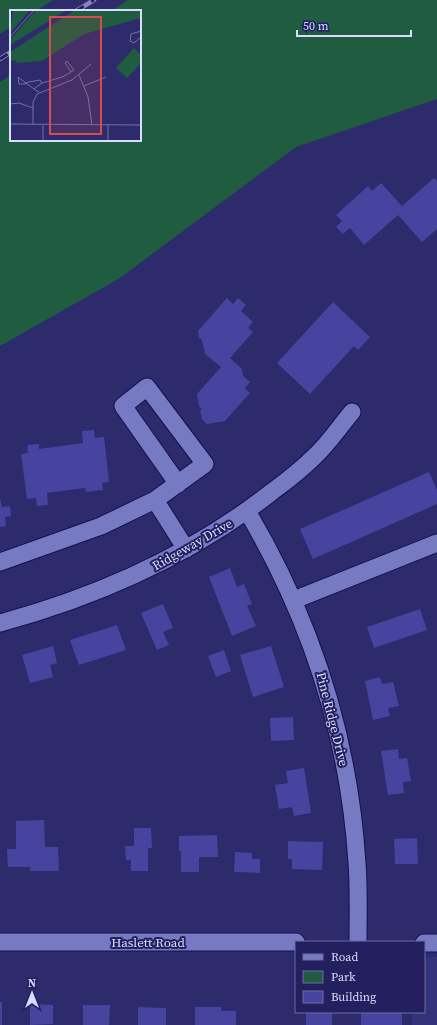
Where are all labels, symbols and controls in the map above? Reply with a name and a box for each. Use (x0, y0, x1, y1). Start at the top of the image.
inset map (10, 10, 141, 141)
scale bar (297, 12, 411, 38)
text: 50 m (303, 18, 329, 34)
street label: Ridgeway Drive (149, 514, 236, 574)
street label: Pine Ridge Drive (313, 670, 353, 768)
street label: Haslett Road (111, 934, 185, 951)
legend (295, 941, 425, 1013)
text: Road (331, 949, 358, 965)
text: Park (331, 969, 356, 985)
north arrow (12, 973, 52, 1013)
text: N (28, 976, 36, 991)
text: Building (331, 989, 376, 1005)

